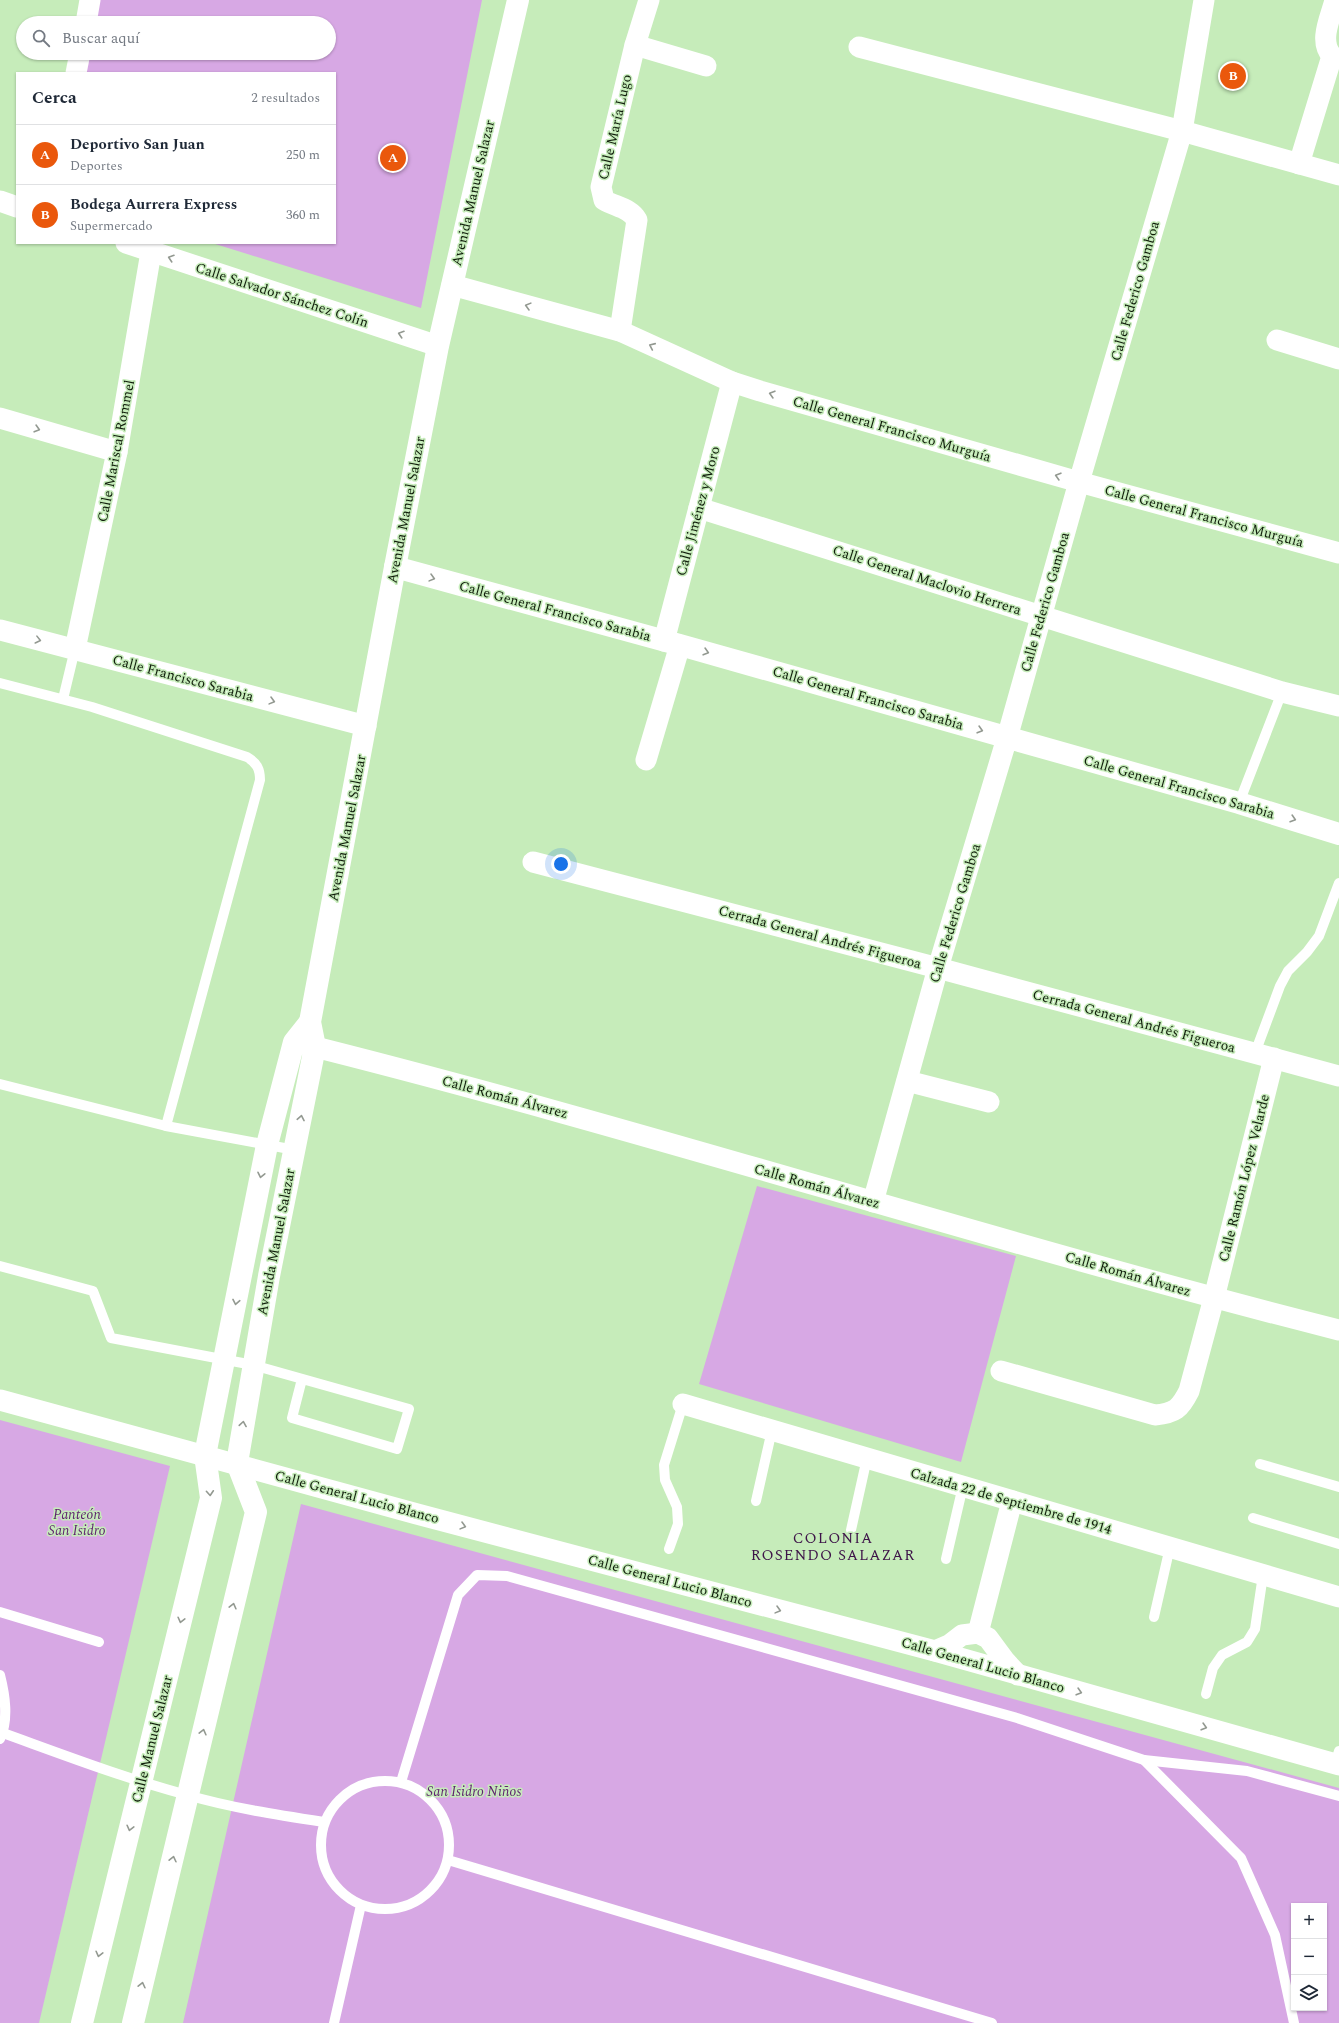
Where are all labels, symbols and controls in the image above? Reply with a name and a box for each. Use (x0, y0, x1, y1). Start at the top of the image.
search box (16, 16, 336, 60)
icon: search (30, 27, 52, 49)
text: Buscar aquí (62, 27, 140, 50)
pin: B (1220, 61, 1246, 91)
street label: Calle María Lugo (593, 72, 637, 182)
text: Cerca (32, 85, 77, 111)
text: 2 resultados (251, 88, 320, 108)
street label: Avenida Manuel Salazar (446, 118, 500, 268)
text: Deportivo San Juan (70, 133, 205, 156)
pin: A (380, 143, 406, 173)
text: A (40, 145, 50, 165)
text: 250 m (286, 145, 320, 165)
text: Deportes (70, 156, 123, 176)
text: Bodega Aurrera Express (70, 193, 237, 216)
text: B (40, 205, 50, 225)
text: 360 m (286, 205, 320, 225)
text: Supermercado (70, 216, 153, 236)
street label: Calle Federico Gamboa (1105, 218, 1165, 363)
one-way arrow (168, 254, 175, 263)
street label: Calle Salvador Sánchez Colín (193, 257, 371, 333)
one-way arrow (525, 302, 532, 310)
one-way arrow (398, 330, 405, 339)
one-way arrow (648, 343, 656, 351)
street label: Calle Mariscal Rommel (92, 378, 140, 524)
one-way arrow (769, 391, 775, 399)
street label: Calle General Francisco Murguía (790, 391, 994, 467)
one-way arrow (34, 424, 41, 433)
street label: Avenida Manuel Salazar (381, 434, 431, 585)
street label: Calle Jiménez y Moro (671, 444, 725, 578)
one-way arrow (1055, 472, 1062, 481)
street label: Calle General Francisco Murguía (1102, 479, 1306, 553)
street label: Calle Federico Gamboa (1015, 529, 1075, 674)
street label: Calle General Maclovio Herrera (830, 540, 1024, 621)
one-way arrow (429, 573, 436, 581)
street label: Calle General Francisco Sarabia (457, 575, 653, 647)
one-way arrow (35, 635, 41, 643)
one-way arrow (703, 648, 710, 656)
street label: Calle Francisco Sarabia (110, 649, 256, 707)
street label: Calle General Francisco Sarabia (770, 661, 966, 735)
one-way arrow (269, 697, 275, 705)
one-way arrow (976, 725, 983, 734)
street label: Calle General Francisco Sarabia (1081, 750, 1277, 824)
street label: Avenida Manuel Salazar (322, 752, 372, 903)
one-way arrow (1289, 815, 1296, 823)
street label: Calle Federico Gamboa (924, 841, 986, 985)
your location (551, 854, 571, 874)
street label: Cerrada General Andrés Figueroa (716, 900, 924, 974)
street label: Cerrada General Andrés Figueroa (1030, 984, 1238, 1058)
street label: Calle Román Álvarez (440, 1070, 570, 1124)
street label: Calle Ramón López Velarde (1213, 1092, 1275, 1264)
one-way arrow (296, 1115, 305, 1121)
street label: Calle Román Álvarez (752, 1158, 882, 1214)
street label: Avenida Manuel Salazar (251, 1166, 301, 1317)
one-way arrow (258, 1172, 266, 1178)
street label: Calle Román Álvarez (1063, 1246, 1193, 1302)
one-way arrow (232, 1299, 240, 1305)
one-way arrow (238, 1421, 247, 1427)
street label: Calzada 22 de Septiembre de 1914 (908, 1462, 1114, 1540)
street label: Calle General Lucio Blanco (273, 1465, 441, 1529)
one-way arrow (206, 1490, 215, 1496)
park label: Panteón San Isidro (48, 1504, 106, 1541)
one-way arrow (459, 1521, 466, 1530)
district label: COLONIA ROSENDO SALAZAR (751, 1527, 915, 1567)
street label: Calle General Lucio Blanco (586, 1549, 754, 1613)
one-way arrow (229, 1603, 237, 1609)
one-way arrow (774, 1605, 781, 1614)
one-way arrow (178, 1616, 186, 1623)
street label: Calle General Lucio Blanco (899, 1632, 1067, 1698)
street label: Calle Manuel Salazar (126, 1673, 178, 1805)
one-way arrow (1075, 1687, 1082, 1696)
one-way arrow (1201, 1723, 1208, 1731)
one-way arrow (198, 1729, 206, 1735)
park label: San Isidro Niños (427, 1781, 521, 1802)
one-way arrow (127, 1824, 135, 1831)
one-way arrow (168, 1855, 176, 1862)
map controls (1291, 1903, 1327, 2011)
button: + (1291, 1903, 1327, 1939)
button: − (1291, 1939, 1327, 1975)
one-way arrow (96, 1951, 104, 1957)
button: layers (1291, 1975, 1327, 2011)
one-way arrow (138, 1982, 146, 1988)

